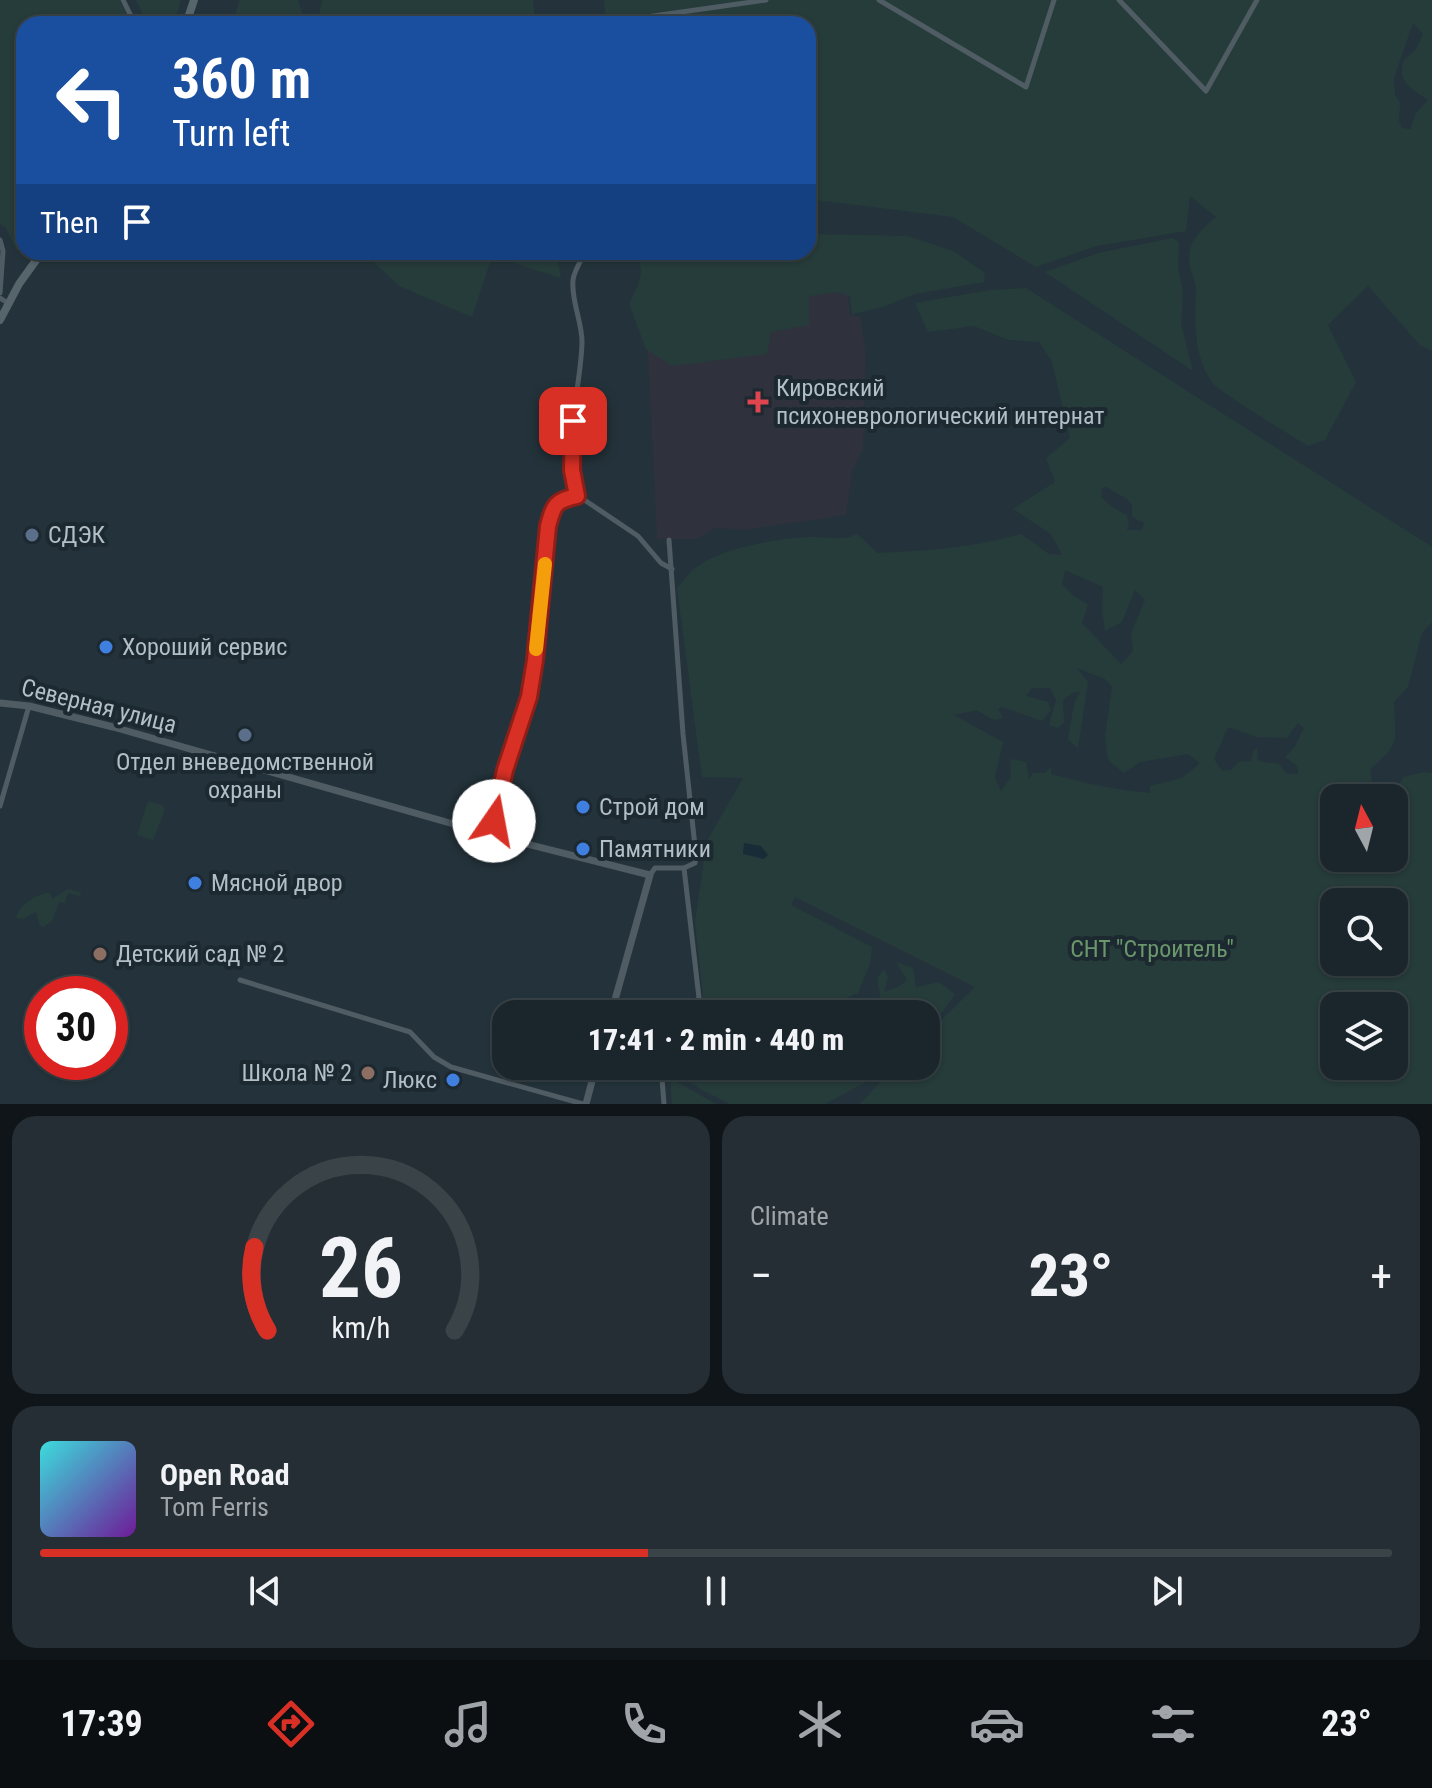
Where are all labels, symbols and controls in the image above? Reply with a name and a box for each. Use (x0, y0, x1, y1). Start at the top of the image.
text: 360 m (172, 46, 311, 112)
icon: left (40, 48, 144, 152)
text: Turn left (172, 113, 290, 155)
icon: arrive (115, 200, 159, 244)
text: Then (40, 205, 99, 240)
place label: Кировский психоневрологический интернат (776, 374, 1104, 430)
pin (539, 387, 607, 455)
marker: Кировский психоневрологический интернат (747, 391, 769, 413)
icon: arrive (551, 399, 595, 443)
place label: СДЭК (48, 521, 106, 549)
marker: СДЭК (23, 526, 41, 544)
place label: Хороший сервис (122, 633, 287, 661)
marker: Хороший сервис (97, 638, 115, 656)
street label: Северная улица (19, 673, 179, 739)
marker: Отдел вневедомственной охраны (236, 726, 254, 744)
place label: Отдел вневедомственной охраны (116, 748, 374, 804)
position arrow (452, 779, 536, 863)
north arrow (1320, 784, 1408, 872)
map controls (1320, 784, 1408, 1080)
place label: Строй дом (599, 793, 705, 821)
marker: Строй дом (574, 798, 592, 816)
place label: Памятники (599, 835, 711, 863)
marker: Памятники (574, 840, 592, 858)
place label: Мясной двор (211, 869, 343, 897)
marker: Мясной двор (186, 874, 204, 892)
button: search (1320, 888, 1408, 976)
park label: СНТ "Строитель" (1070, 935, 1234, 963)
place label: Детский сад № 2 (116, 940, 284, 968)
marker: Детский сад № 2 (91, 945, 109, 963)
speed limit sign: 30 (24, 976, 128, 1080)
button: layers (1320, 992, 1408, 1080)
text: 17:41 · 2 min · 440 m (588, 1022, 844, 1057)
place label: Школа № 2 (241, 1059, 352, 1087)
marker: Школа № 2 (359, 1064, 377, 1082)
place label: Люкс (383, 1066, 437, 1094)
marker: Люкс (444, 1071, 462, 1089)
text: Climate (750, 1201, 829, 1231)
text: 26 (319, 1220, 403, 1317)
text: 23° (1029, 1240, 1113, 1311)
text: − (750, 1250, 772, 1302)
text: + (1370, 1250, 1392, 1302)
text: km/h (332, 1311, 390, 1345)
text: Open Road (160, 1457, 290, 1492)
text: Tom Ferris (160, 1492, 269, 1522)
icon: previous (243, 1569, 287, 1613)
icon: pause (694, 1569, 738, 1613)
icon: next (1145, 1569, 1189, 1613)
icon: directions (263, 1696, 319, 1752)
icon: music (440, 1696, 496, 1752)
icon: phone (616, 1696, 672, 1752)
icon: climate (792, 1696, 848, 1752)
icon: car (969, 1696, 1025, 1752)
icon: filters (1145, 1696, 1201, 1752)
text: 17:39 (60, 1703, 143, 1745)
text: 23° (1321, 1703, 1372, 1745)

